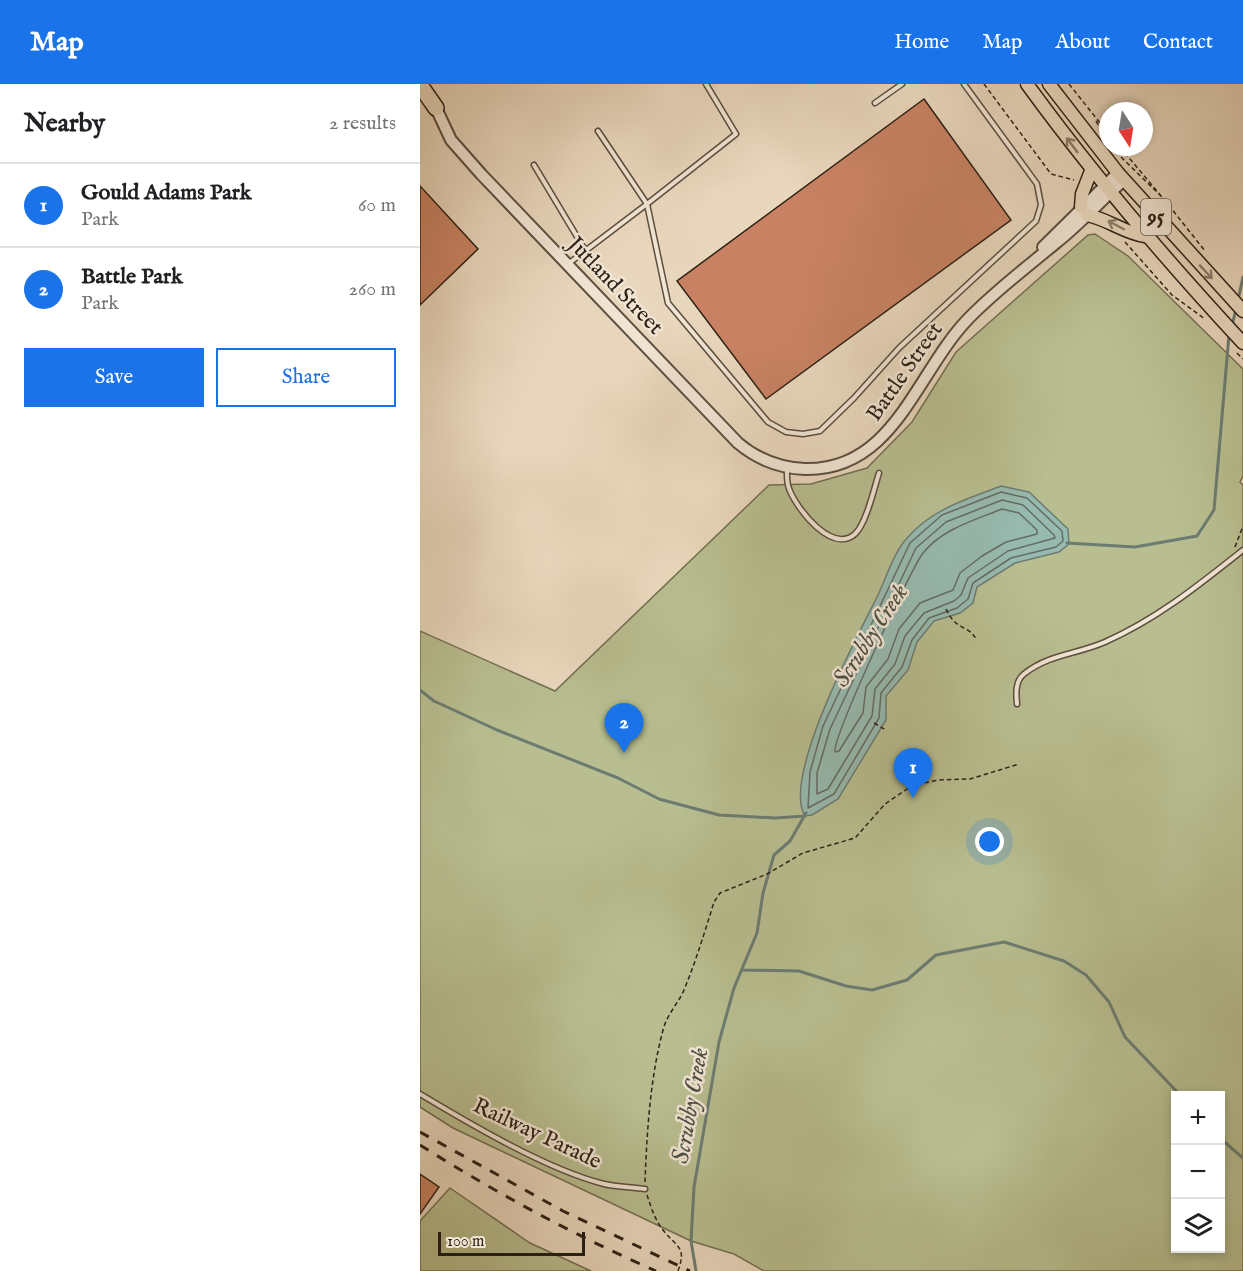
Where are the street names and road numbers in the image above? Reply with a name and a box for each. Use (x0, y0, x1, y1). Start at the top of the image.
road number: 95 (1141, 199, 1171, 235)
street label: Jutland Street (559, 229, 669, 341)
street label: Battle Street (861, 317, 950, 427)
street label: Railway Parade (468, 1092, 606, 1176)

